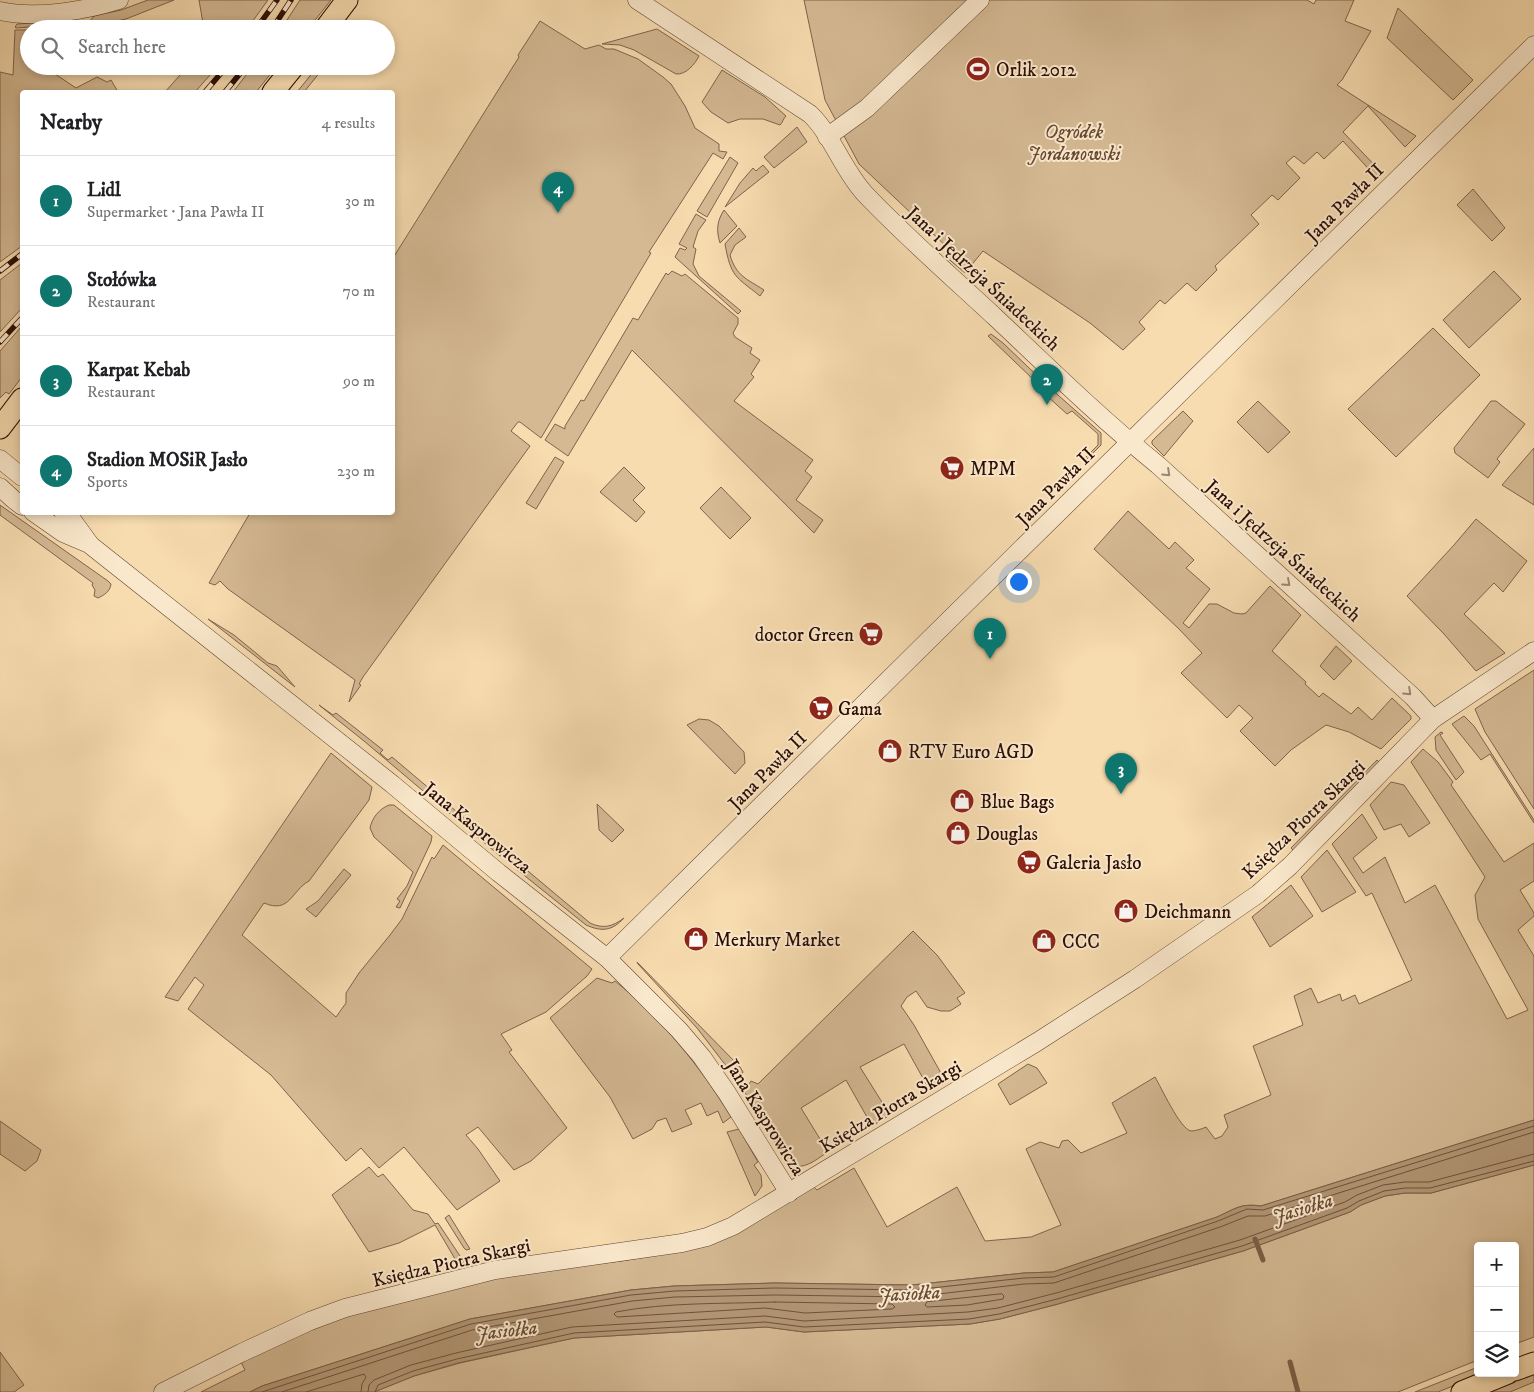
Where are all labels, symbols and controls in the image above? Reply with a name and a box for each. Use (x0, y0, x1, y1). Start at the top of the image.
search box (20, 20, 395, 75)
icon: search (38, 34, 66, 62)
text: Search here (78, 36, 166, 59)
sports icon: Orlik 2012 (965, 56, 991, 82)
place label: Orlik 2012 (996, 59, 1077, 82)
text: Nearby (40, 110, 102, 136)
text: 4 results (322, 113, 375, 133)
park label: Ogródek Jordanowski (1027, 121, 1122, 166)
street label: Jana Pawła II (1300, 159, 1389, 249)
pin: 4 (542, 172, 574, 213)
text: Lidl (87, 179, 121, 202)
text: 1 (53, 191, 59, 211)
text: 30 m (345, 191, 375, 211)
street label: Jana i Jędrzeja Śniadeckich (900, 199, 1066, 356)
text: Supermarket · Jana Pawła II (87, 202, 264, 222)
text: Stołówka (87, 269, 156, 292)
text: 2 (52, 281, 60, 301)
text: 70 m (343, 281, 375, 301)
text: Restaurant (87, 292, 155, 312)
text: Karpat Kebab (87, 359, 190, 382)
pin: 2 (1031, 364, 1063, 405)
text: 3 (53, 371, 59, 391)
text: 90 m (343, 371, 375, 391)
text: Restaurant (87, 382, 155, 402)
street label: Jana Pawła II (1011, 443, 1100, 533)
text: Stadion MOSiR Jasło (87, 449, 247, 472)
supermarket icon: MPM (939, 455, 965, 481)
place label: MPM (970, 458, 1016, 481)
text: 4 (51, 461, 61, 481)
text: 230 m (337, 461, 375, 481)
one-way arrow (1162, 467, 1171, 476)
text: Sports (87, 472, 128, 492)
street label: Jana i Jędrzeja Śniadeckich (1199, 472, 1367, 627)
your location (1006, 569, 1032, 595)
one-way arrow (1282, 577, 1291, 586)
pin: 1 (974, 618, 1006, 659)
supermarket icon: doctor Green (858, 621, 884, 647)
place label: doctor Green (755, 624, 854, 647)
one-way arrow (1402, 686, 1411, 695)
supermarket icon: Gama (808, 695, 834, 721)
place label: Gama (838, 698, 882, 721)
street label: Jana Pawła II (723, 727, 812, 817)
shop icon: RTV Euro AGD (877, 738, 903, 764)
place label: RTV Euro AGD (908, 741, 1034, 764)
pin: 3 (1105, 753, 1137, 794)
street label: Księdza Piotra Skargi (1238, 756, 1370, 884)
street label: Jana Kasprowicza (417, 776, 536, 879)
shop icon: Blue Bags (949, 788, 975, 814)
place label: Blue Bags (980, 791, 1054, 814)
shop icon: Douglas (945, 820, 971, 846)
place label: Douglas (976, 823, 1038, 846)
supermarket icon: Galeria Jasło (1016, 849, 1042, 875)
place label: Galeria Jasło (1046, 852, 1141, 875)
shop icon: Deichmann (1113, 898, 1139, 924)
place label: Deichmann (1144, 901, 1231, 924)
shop icon: Merkury Market (683, 926, 709, 952)
shop icon: CCC (1031, 928, 1057, 954)
place label: Merkury Market (714, 929, 840, 952)
place label: CCC (1062, 931, 1100, 954)
street label: Jana Kasprowicza (719, 1054, 810, 1180)
street label: Księdza Piotra Skargi (816, 1056, 966, 1159)
water label: Jasiołka (1269, 1188, 1336, 1231)
street label: Księdza Piotra Skargi (370, 1234, 533, 1293)
map controls (1474, 1242, 1519, 1377)
button: + (1474, 1242, 1519, 1287)
water label: Jasiołka (877, 1280, 941, 1309)
button: − (1474, 1287, 1519, 1332)
water label: Jasiołka (474, 1316, 539, 1347)
button: layers (1474, 1332, 1519, 1377)

